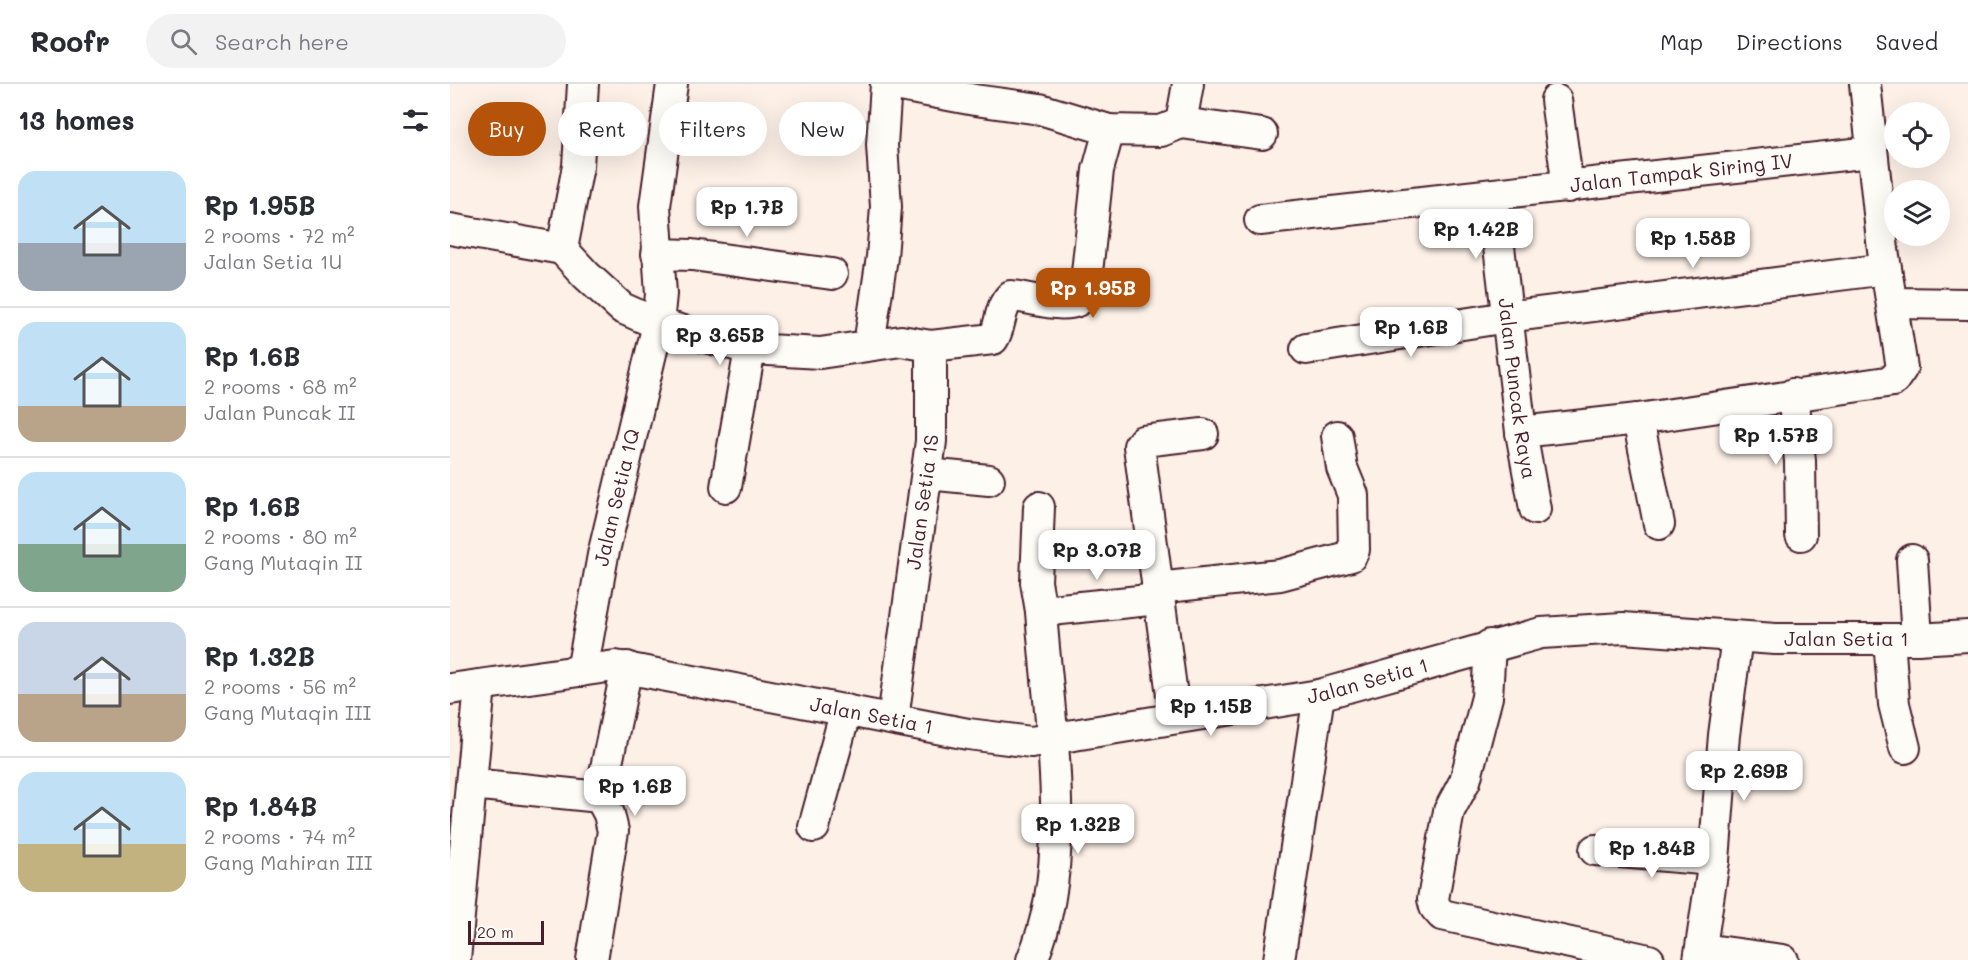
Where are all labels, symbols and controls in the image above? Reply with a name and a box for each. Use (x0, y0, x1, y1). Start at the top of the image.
search box (146, 14, 566, 68)
text: Roofr (30, 23, 110, 59)
icon: search (167, 25, 200, 58)
text: Search here (215, 27, 349, 56)
text: Map (1660, 28, 1703, 55)
text: Directions (1736, 28, 1843, 55)
text: Saved (1876, 28, 1938, 55)
chip: Buy (468, 102, 546, 156)
chip: Rent (558, 102, 647, 156)
chip: Filters (659, 102, 767, 156)
chip: New (779, 102, 866, 156)
map controls (1884, 102, 1950, 246)
button: locate (1884, 102, 1950, 168)
text: 13 homes (18, 103, 135, 137)
icon: filters (399, 104, 432, 137)
street label: Jalan Tampak Siring IV (1568, 147, 1794, 197)
button: layers (1884, 180, 1950, 246)
pin: Rp 1.7B (692, 187, 802, 238)
text: Rp 1.95B (204, 188, 316, 222)
text: Rp 1.7B (710, 193, 784, 219)
icon: home (66, 195, 138, 267)
pin: Rp 1.42B (1414, 209, 1538, 260)
text: Rp 1.42B (1433, 215, 1519, 241)
pin: Rp 1.58B (1631, 218, 1755, 269)
text: 2 rooms · 72 m² (204, 222, 355, 248)
text: Rp 1.58B (1650, 224, 1736, 250)
text: Jalan Setia 1U (204, 248, 342, 274)
pin: Rp 1.95B (1031, 268, 1155, 319)
text: Rp 1.95B (1050, 274, 1136, 300)
street label: Jalan Puncak Raya (1493, 297, 1543, 481)
pin: Rp 1.6B (1356, 307, 1466, 358)
text: Rp 1.6B (1374, 313, 1448, 339)
pin: Rp 3.65B (658, 315, 782, 366)
text: Rp 3.65B (675, 321, 765, 347)
text: Rp 1.6B (204, 339, 301, 373)
icon: home (66, 346, 138, 418)
text: 2 rooms · 68 m² (204, 373, 357, 399)
text: Jalan Puncak II (204, 399, 355, 425)
pin: Rp 1.57B (1714, 415, 1838, 466)
text: Rp 1.57B (1734, 421, 1818, 447)
street label: Jalan Setia 1Q (587, 426, 645, 568)
street label: Jalan Setia 1S (900, 435, 943, 571)
text: Rp 1.6B (204, 489, 301, 523)
icon: home (66, 496, 138, 568)
text: 2 rooms · 80 m² (204, 523, 357, 549)
pin: Rp 3.07B (1035, 530, 1159, 581)
text: Rp 3.07B (1052, 536, 1142, 562)
text: Gang Mutaqin II (204, 549, 362, 575)
street label: Jalan Setia 1 (1784, 625, 1909, 651)
text: Rp 1.32B (204, 639, 315, 673)
icon: home (66, 646, 138, 718)
street label: Jalan Setia 1 (1305, 651, 1431, 709)
text: 2 rooms · 56 m² (204, 673, 356, 699)
pin: Rp 1.15B (1149, 686, 1273, 737)
street label: Jalan Setia 1 (808, 690, 936, 739)
text: Rp 1.15B (1170, 692, 1252, 718)
text: Gang Mutaqin III (204, 699, 371, 725)
pin: Rp 2.69B (1682, 751, 1806, 802)
text: Rp 2.69B (1700, 757, 1788, 783)
pin: Rp 1.6B (580, 766, 690, 817)
text: Rp 1.6B (598, 772, 672, 798)
text: Rp 1.84B (204, 789, 317, 823)
icon: home (66, 796, 138, 868)
pin: Rp 1.32B (1016, 804, 1140, 855)
text: Rp 1.32B (1035, 810, 1121, 836)
text: 2 rooms · 74 m² (204, 823, 355, 849)
pin: Rp 1.84B (1590, 828, 1714, 879)
text: Rp 1.84B (1608, 834, 1696, 860)
text: Gang Mahiran III (204, 849, 372, 875)
scale bar (468, 918, 544, 946)
text: 20 m (477, 921, 514, 942)

